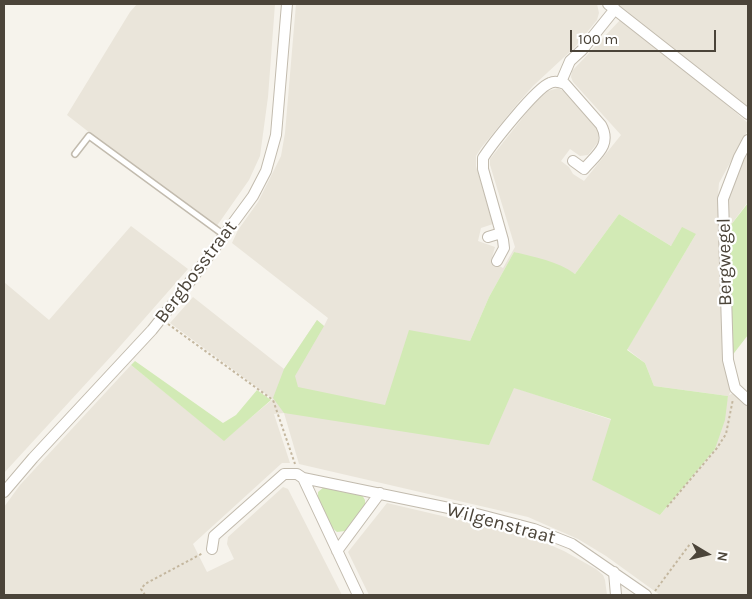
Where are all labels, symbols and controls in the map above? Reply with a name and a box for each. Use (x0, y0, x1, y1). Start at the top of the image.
scale bar (572, 20, 718, 52)
text: 100 m (578, 30, 618, 48)
street label: Bergbosstraat (150, 216, 242, 328)
street label: Bergwegel (713, 218, 737, 306)
street label: Wilgenstraat (444, 498, 558, 550)
north arrow (682, 529, 732, 579)
text: N (713, 550, 731, 563)

